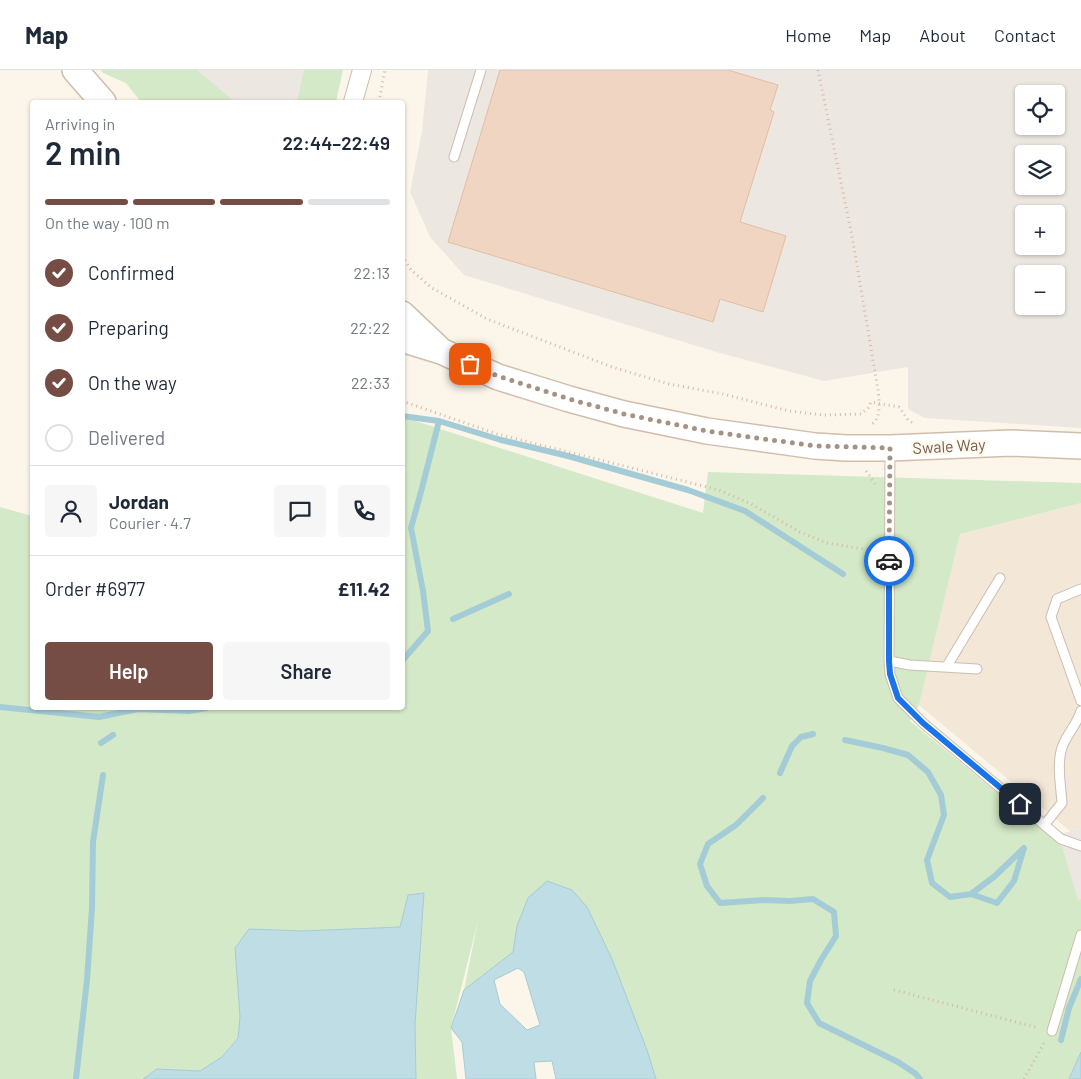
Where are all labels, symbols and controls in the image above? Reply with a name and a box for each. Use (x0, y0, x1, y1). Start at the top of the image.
text: Map (25, 20, 68, 49)
text: Home (785, 24, 831, 46)
text: Map (859, 24, 891, 46)
text: About (919, 24, 966, 46)
text: Contact (994, 24, 1056, 46)
map controls (1015, 85, 1065, 315)
button: locate (1015, 85, 1065, 135)
text: Arriving in (45, 114, 115, 133)
text: 22:44–22:49 (282, 131, 390, 154)
text: 2 min (45, 133, 121, 171)
button: layers (1015, 145, 1065, 195)
button: + (1015, 205, 1065, 255)
text: On the way · 100 m (45, 213, 170, 232)
icon: check (45, 259, 73, 287)
text: Confirmed (88, 261, 175, 284)
text: 22:13 (354, 263, 390, 282)
button: − (1015, 265, 1065, 315)
icon: check (45, 314, 73, 342)
text: Preparing (88, 316, 169, 339)
text: 22:22 (350, 318, 390, 337)
pin (449, 343, 491, 385)
icon: bag (456, 350, 484, 378)
icon: check (45, 369, 73, 397)
text: On the way (88, 371, 177, 394)
text: 22:33 (351, 373, 390, 392)
text: Delivered (88, 426, 165, 449)
street label: Swale Way (912, 434, 987, 457)
button: person (45, 485, 97, 537)
button: chat (274, 485, 326, 537)
button: phone (338, 485, 390, 537)
text: Jordan (109, 490, 169, 513)
text: Courier · 4.7 (109, 513, 191, 532)
courier (864, 536, 914, 586)
icon: car (875, 547, 903, 575)
text: Order #6977 (45, 577, 145, 600)
text: £11.42 (338, 577, 390, 600)
button: Help (45, 642, 213, 700)
button: Share (223, 642, 390, 700)
pin (999, 783, 1041, 825)
icon: home (1006, 790, 1034, 818)

